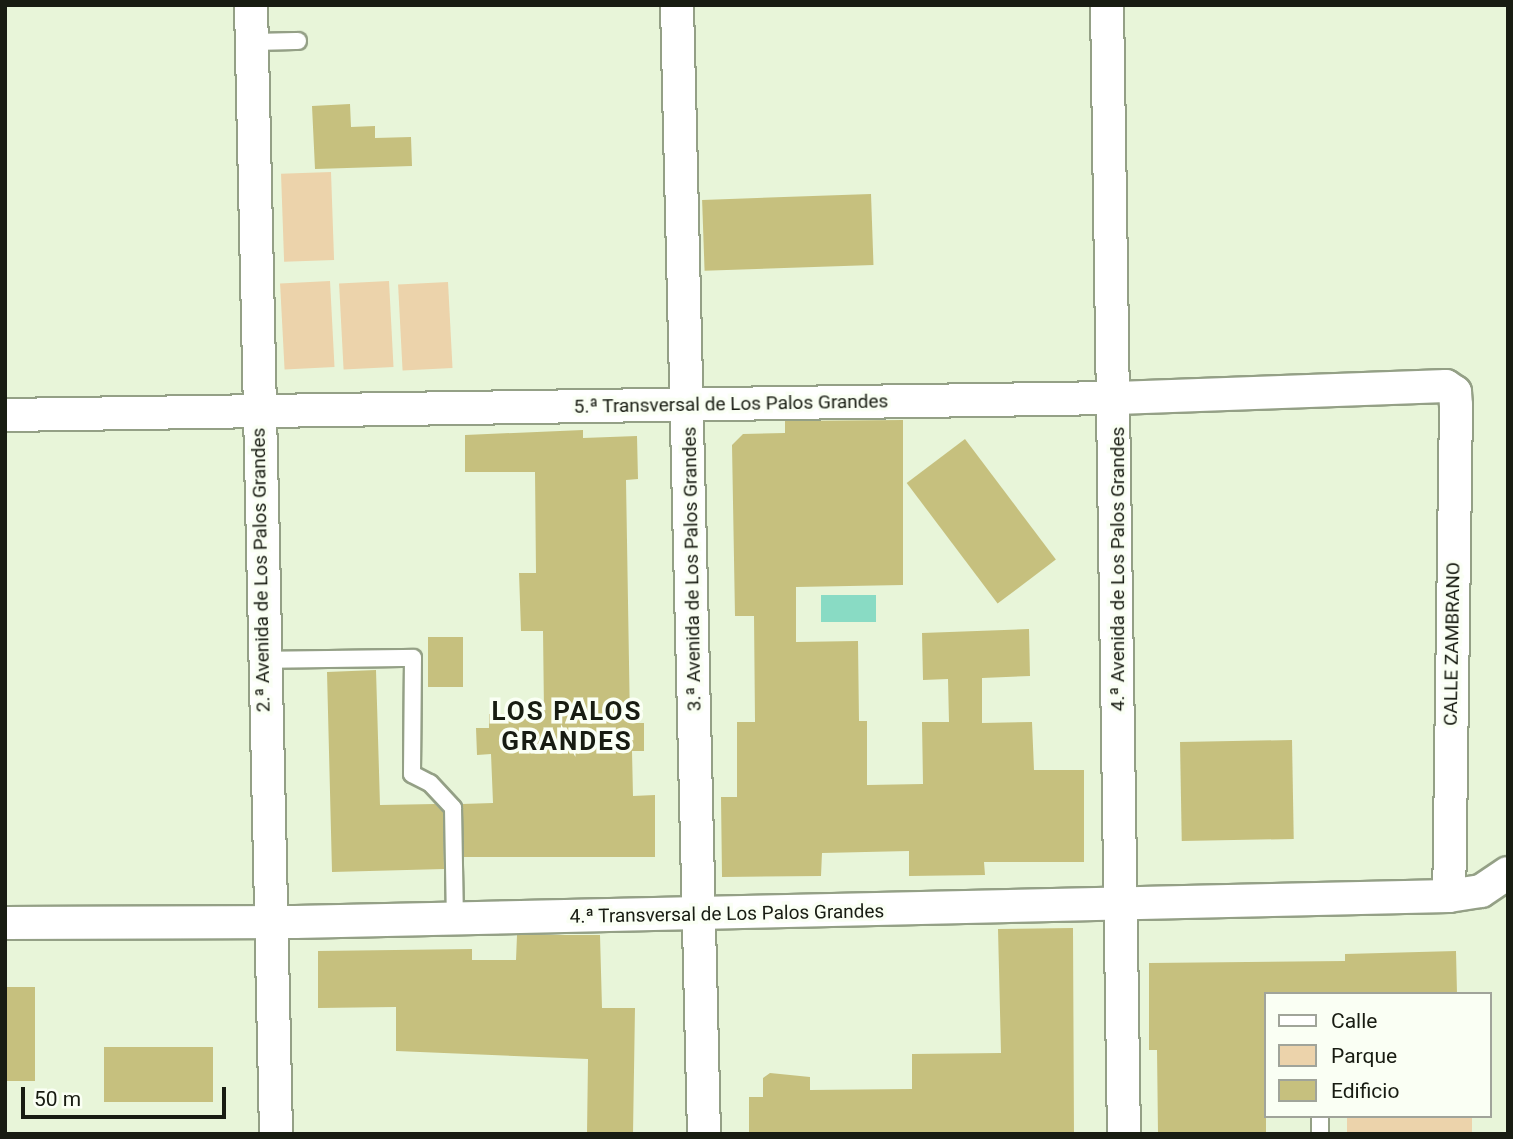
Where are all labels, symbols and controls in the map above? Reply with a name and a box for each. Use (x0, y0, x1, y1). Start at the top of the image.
street label: 5.ª Transversal de Los Palos Grandes (573, 390, 889, 418)
street label: 3.ª Avenida de Los Palos Grandes (678, 427, 706, 711)
street label: 4.ª Avenida de Los Palos Grandes (1107, 427, 1129, 711)
street label: 2.ª Avenida de Los Palos Grandes (247, 428, 275, 712)
street label: CALLE ZAMBRANO (1439, 562, 1465, 726)
district label: LOS PALOS GRANDES (493, 696, 641, 758)
street label: 4.ª Transversal de Los Palos Grandes (569, 900, 885, 928)
legend (1264, 992, 1492, 1118)
text: Calle (1331, 1009, 1377, 1033)
text: Parque (1331, 1044, 1397, 1068)
scale bar (24, 1072, 229, 1116)
text: Edificio (1331, 1079, 1399, 1103)
text: 50 m (34, 1087, 81, 1111)

